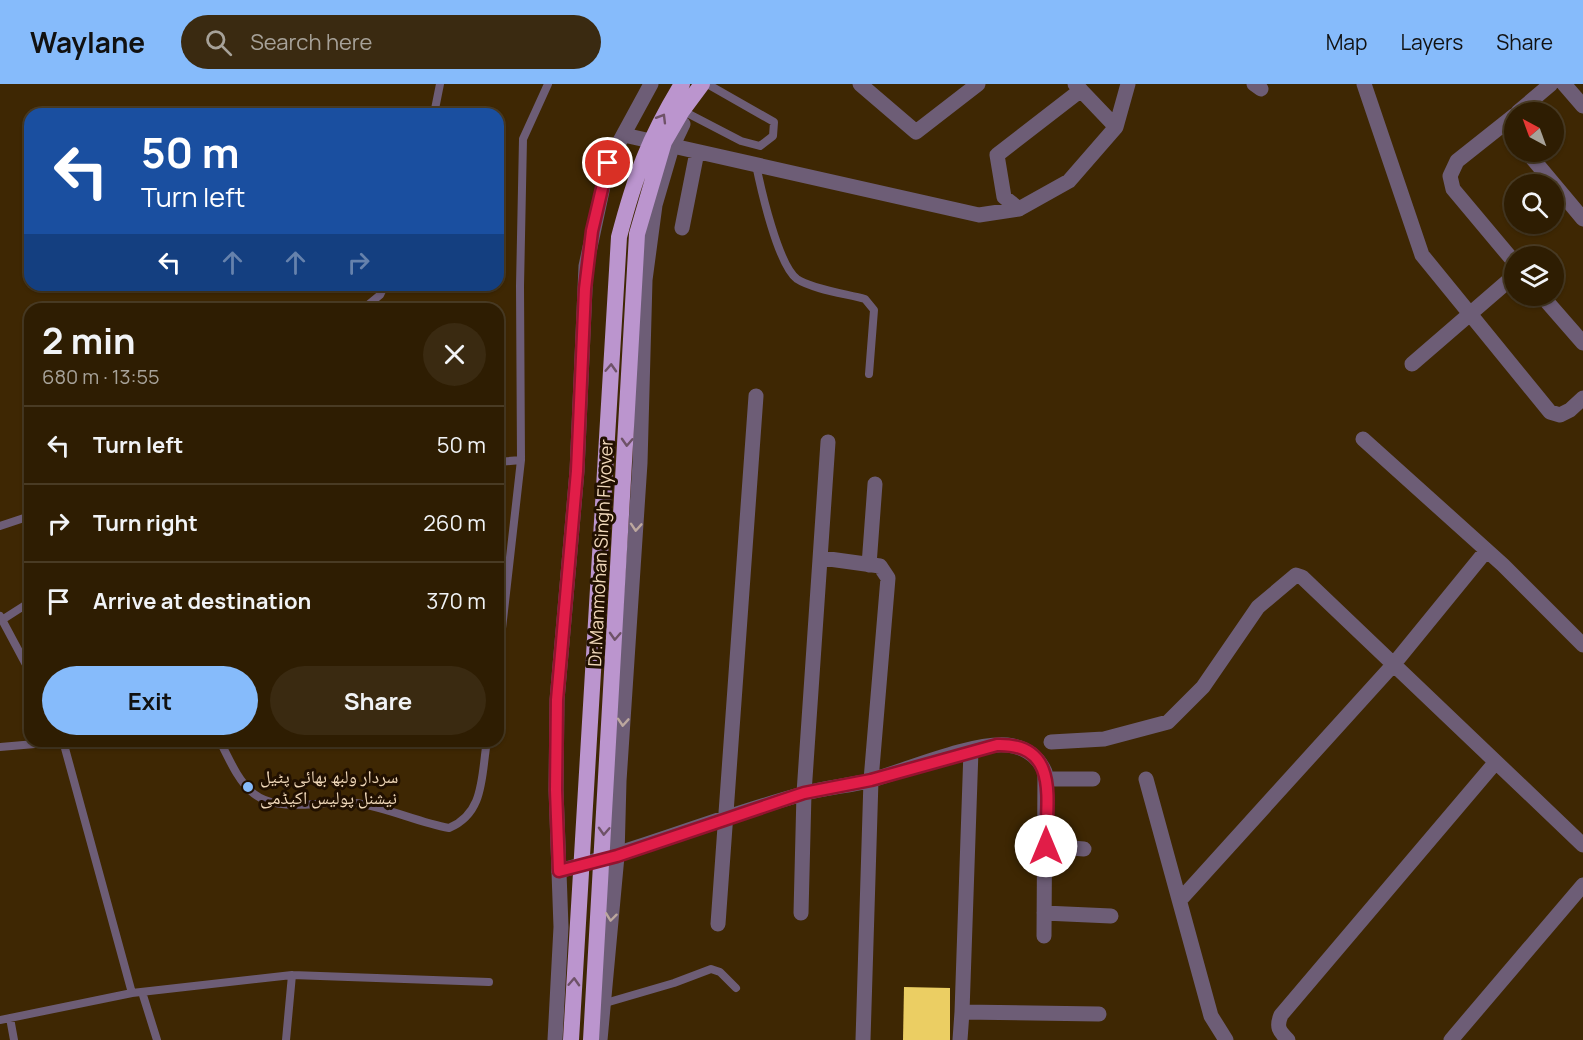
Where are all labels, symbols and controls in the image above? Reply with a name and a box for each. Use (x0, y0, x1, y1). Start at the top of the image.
search box (181, 15, 601, 69)
text: Waylane (30, 23, 145, 61)
icon: search (202, 26, 235, 59)
text: Search here (250, 27, 372, 57)
text: Map (1326, 28, 1367, 56)
text: Layers (1400, 28, 1463, 56)
text: Share (1496, 28, 1553, 56)
north arrow (1504, 102, 1564, 162)
map controls (1504, 102, 1564, 306)
one-way arrow (654, 114, 666, 124)
text: 50 m (141, 123, 239, 181)
icon: left (42, 132, 120, 210)
pin (582, 137, 633, 188)
icon: arrive (591, 146, 624, 179)
button: search (1504, 174, 1564, 234)
text: Turn left (141, 178, 245, 215)
icon: left (153, 246, 186, 279)
icon: ahead (216, 246, 249, 279)
icon: ahead (279, 246, 312, 279)
icon: right (342, 246, 375, 279)
button: layers (1504, 246, 1564, 306)
text: 2 min (42, 316, 136, 365)
button: close (423, 323, 486, 386)
text: 680 m · 13:55 (42, 363, 160, 390)
one-way arrow (604, 363, 617, 372)
icon: left (42, 429, 75, 462)
text: Turn left (93, 430, 183, 460)
text: 50 m (437, 430, 486, 460)
one-way arrow (620, 437, 633, 446)
street label: Dr.Manmohan Singh Flyover (582, 438, 618, 667)
icon: right (42, 507, 75, 540)
text: Turn right (93, 508, 198, 538)
text: 260 m (423, 508, 486, 538)
one-way arrow (629, 523, 642, 532)
icon: arrive (42, 585, 75, 618)
text: Arrive at destination (93, 586, 311, 616)
text: 370 m (426, 586, 486, 616)
one-way arrow (609, 632, 622, 641)
button: Exit (42, 666, 258, 735)
button: Share (270, 666, 486, 735)
one-way arrow (617, 718, 630, 727)
place label: سردار ولبھ بھائی پٹیل نیشنل پولیس اکیڈمی (260, 764, 398, 809)
marker: سردار ولبھ بھائی پٹیل نیشنل پولیس اکیڈمی (241, 780, 255, 794)
position arrow (1014, 814, 1078, 878)
one-way arrow (597, 827, 610, 836)
one-way arrow (606, 912, 618, 921)
one-way arrow (568, 977, 581, 986)

